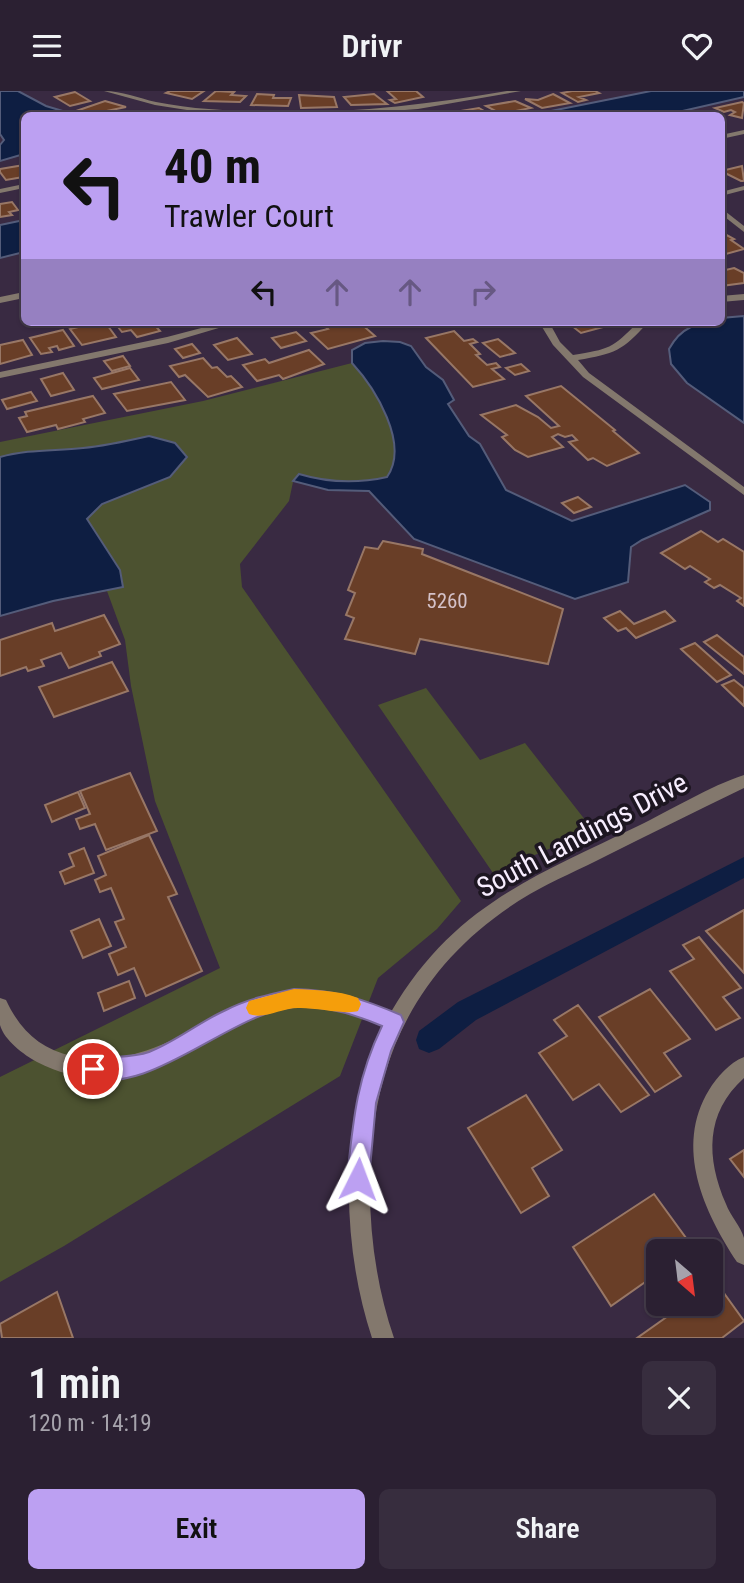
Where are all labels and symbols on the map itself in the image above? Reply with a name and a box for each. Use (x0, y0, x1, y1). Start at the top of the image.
house number: 5260 (426, 589, 468, 613)
street label: South Landings Drive (471, 766, 693, 904)
pin (63, 1039, 123, 1099)
position arrow (321, 1142, 395, 1216)
north arrow (646, 1239, 723, 1316)

